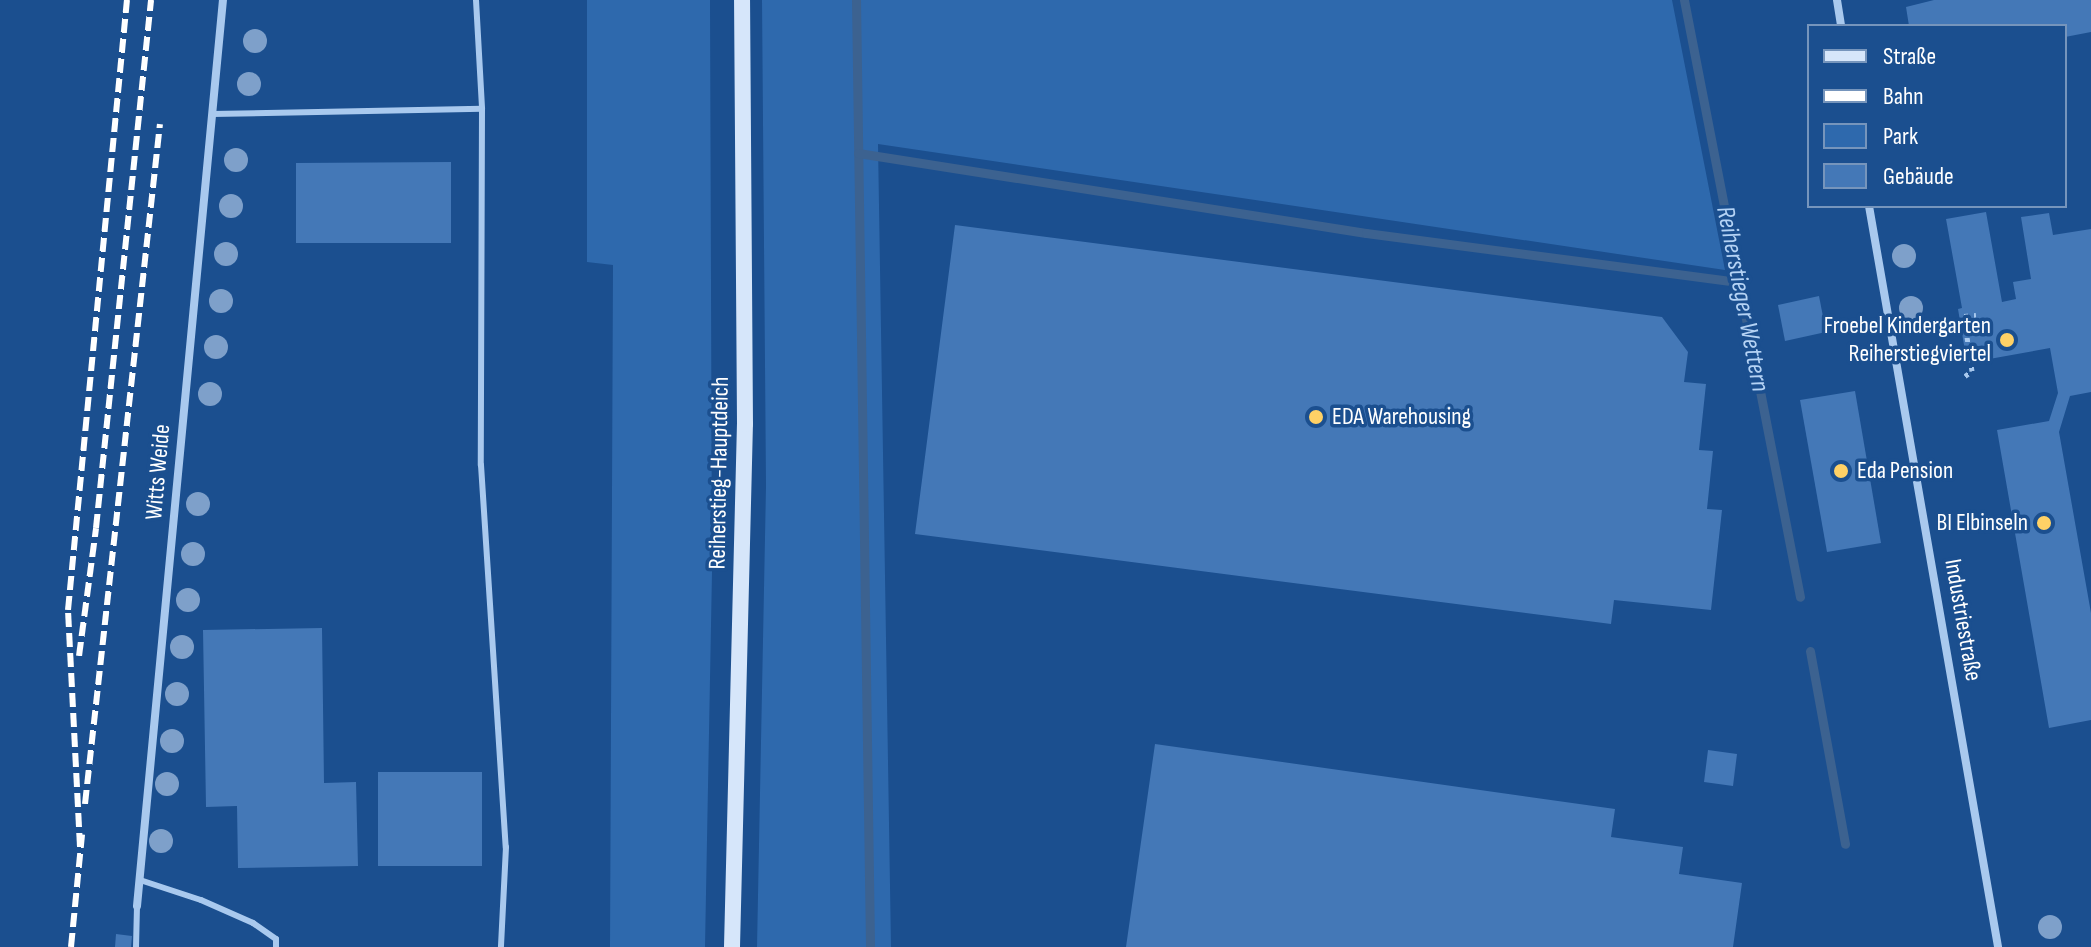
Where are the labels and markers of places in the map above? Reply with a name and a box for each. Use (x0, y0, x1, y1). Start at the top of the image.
place label: Froebel Kindergarten Reiherstiegviertel (1824, 312, 1991, 368)
marker: Froebel Kindergarten Reiherstiegviertel (1998, 331, 2016, 349)
place label: EDA Warehousing (1332, 403, 1471, 431)
marker: EDA Warehousing (1307, 408, 1325, 426)
place label: Eda Pension (1857, 457, 1953, 485)
marker: Eda Pension (1832, 462, 1850, 480)
place label: BI Elbinseln (1937, 509, 2028, 537)
marker: BI Elbinseln (2035, 514, 2053, 532)

